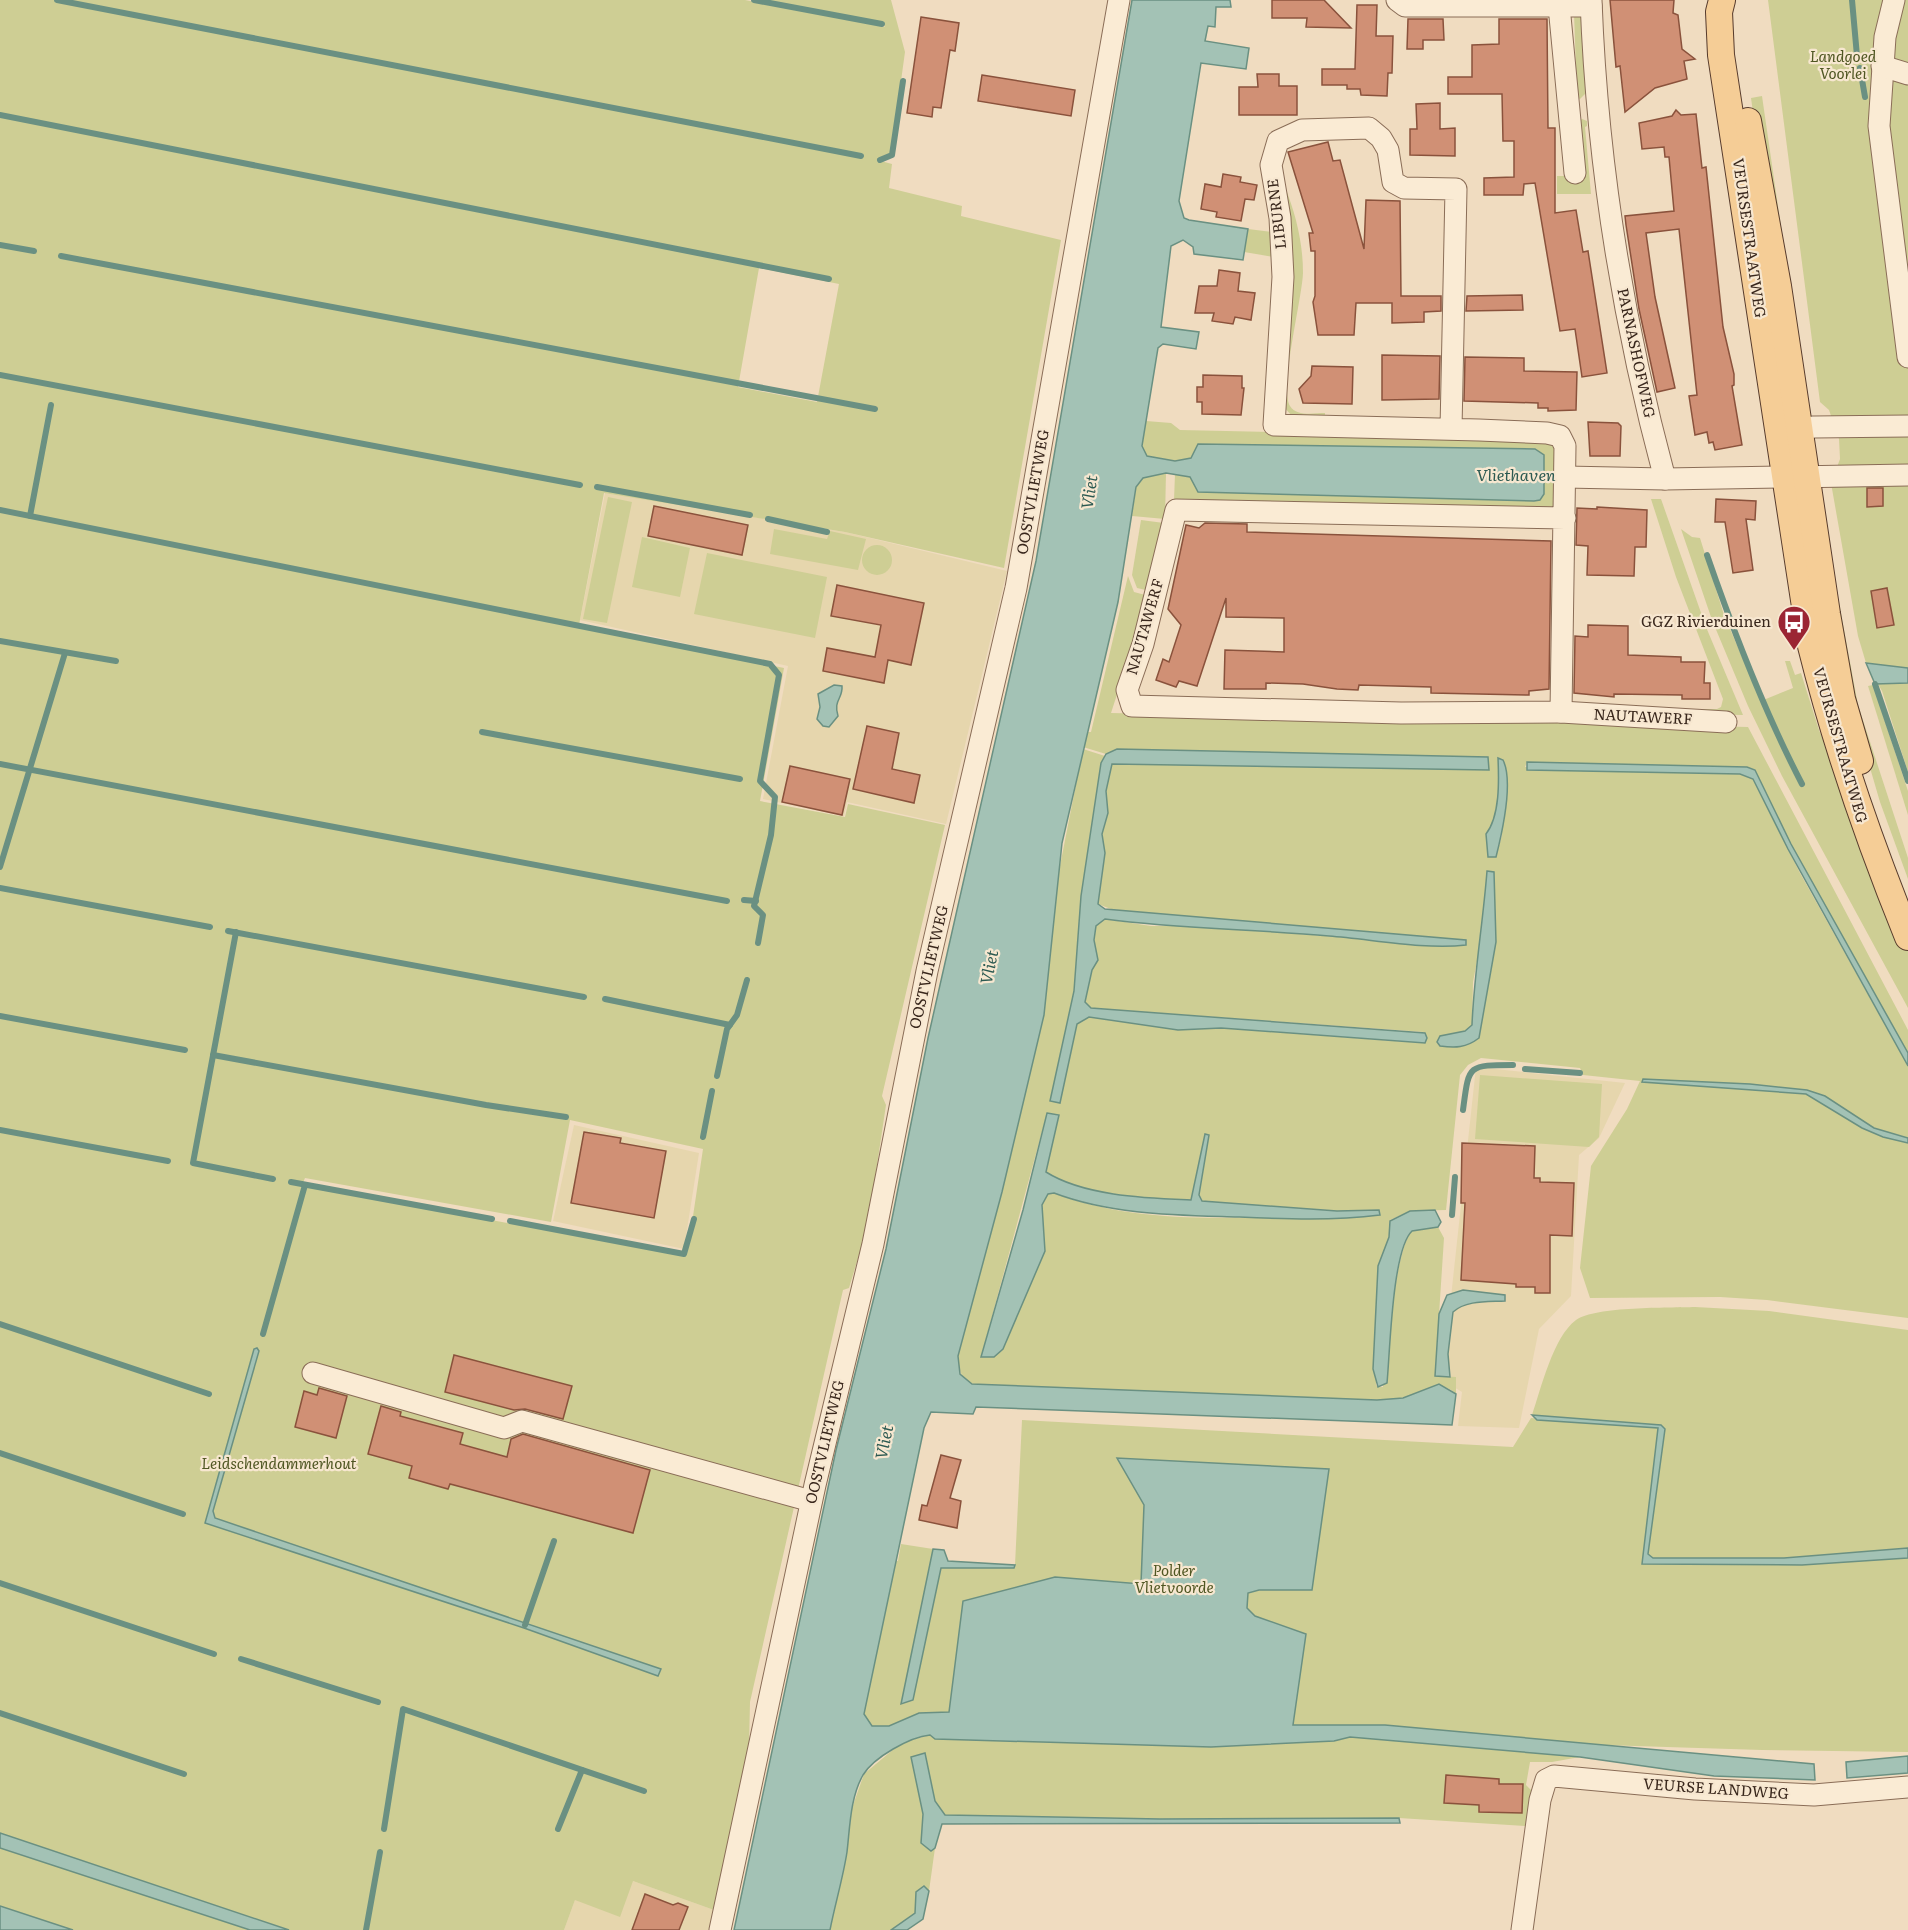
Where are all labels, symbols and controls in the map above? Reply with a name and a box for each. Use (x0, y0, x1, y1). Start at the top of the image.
park label: Landgoed Voorlei (1810, 44, 1877, 84)
street label: VEURSESTRAATWEG (1728, 156, 1773, 319)
street label: LIBURNE (1260, 178, 1291, 251)
street label: PARNASHOFWEG (1612, 286, 1662, 420)
street label: OOSTVLIETWEG (1009, 427, 1054, 556)
water label: Vliethaven (1476, 462, 1556, 486)
water label: Vliet (1073, 473, 1103, 511)
street label: NAUTAWERF (1119, 576, 1168, 677)
bus stop icon: GGZ Rivierduinen (1776, 604, 1812, 651)
place label: GGZ Rivierduinen (1641, 609, 1771, 632)
street label: VEURSESTRAATWEG (1808, 664, 1875, 825)
street label: NAUTAWERF (1593, 701, 1693, 730)
street label: OOSTVLIETWEG (902, 902, 953, 1031)
water label: Vliet (973, 947, 1003, 986)
street label: OOSTVLIETWEG (798, 1377, 849, 1506)
water label: Vliet (868, 1422, 898, 1461)
park label: Leidschendammerhout (201, 1451, 357, 1474)
park label: Polder Vlietvoorde (1134, 1558, 1214, 1598)
street label: VEURSE LANDWEG (1642, 1771, 1790, 1804)

